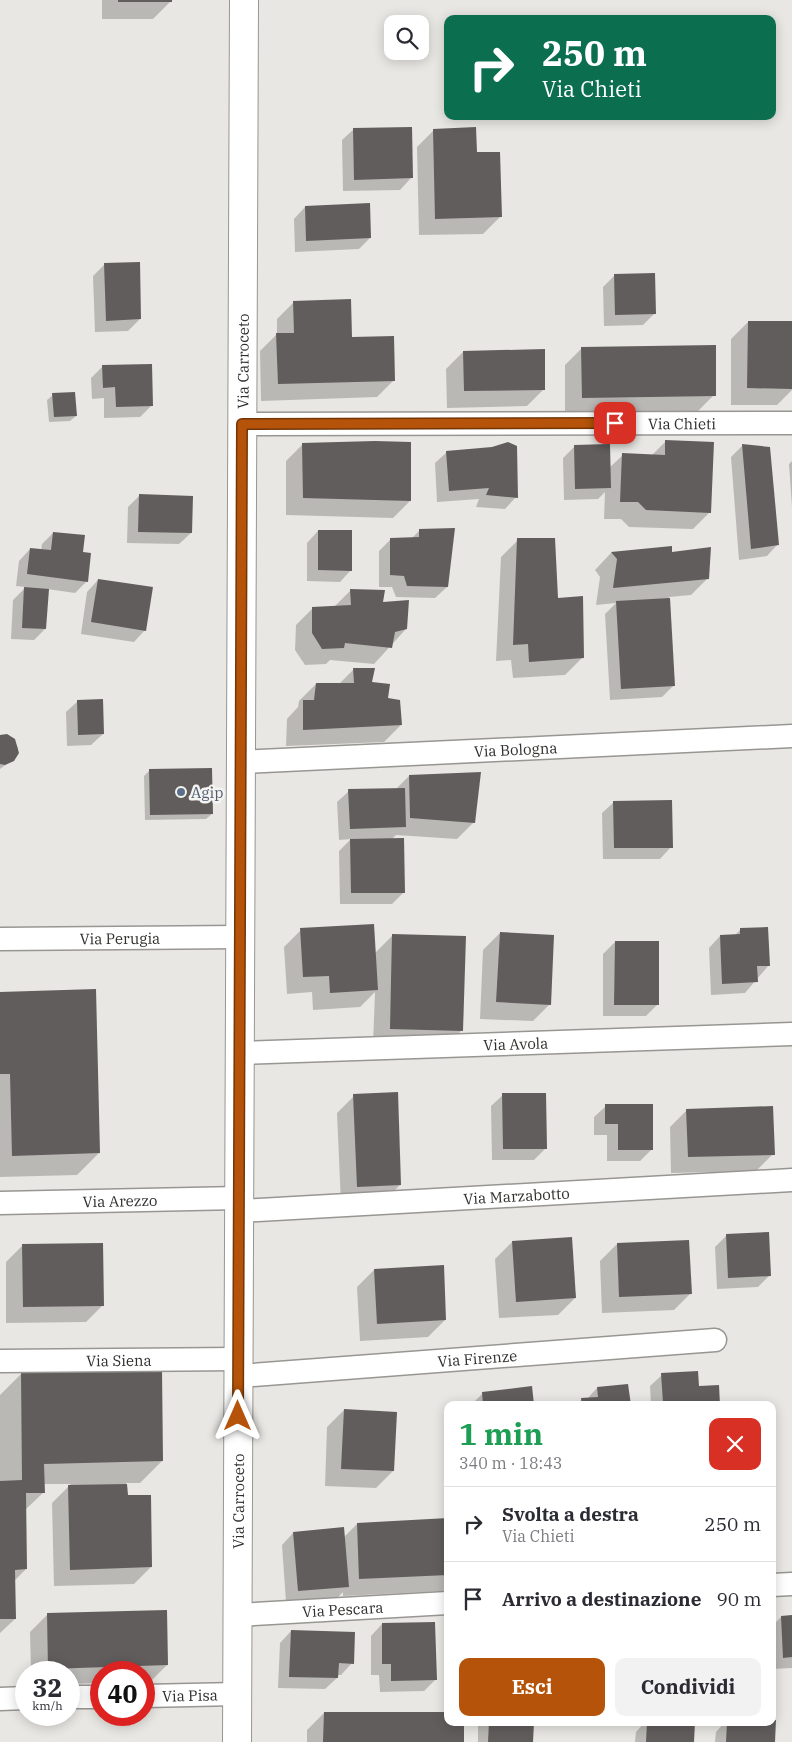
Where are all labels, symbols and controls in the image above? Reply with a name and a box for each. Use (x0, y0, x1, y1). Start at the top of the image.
map controls (384, 15, 429, 60)
button: search (384, 15, 429, 60)
text: 250 m (542, 30, 647, 76)
icon: right (459, 35, 524, 100)
text: Via Chieti (542, 74, 642, 103)
street label: Via Carroceto (233, 313, 252, 409)
pin (594, 402, 636, 444)
icon: arrive (601, 409, 629, 437)
street label: Via Chieti (648, 414, 716, 433)
street label: Via Bologna (474, 738, 558, 760)
place label: Agip (191, 783, 223, 802)
marker: Agip (175, 786, 187, 798)
street label: Via Perugia (80, 928, 160, 948)
street label: Via Avola (483, 1033, 549, 1054)
street label: Via Marzabotto (463, 1183, 570, 1208)
street label: Via Arezzo (82, 1190, 157, 1211)
street label: Via Firenze (437, 1345, 518, 1370)
street label: Via Siena (86, 1350, 152, 1370)
position arrow (211, 1389, 263, 1441)
text: 1 min (459, 1414, 543, 1453)
button: close (709, 1418, 761, 1470)
street label: Via Carroceto (228, 1453, 248, 1549)
text: 340 m · 18:43 (459, 1453, 562, 1473)
text: Svolta a destra (502, 1502, 639, 1526)
icon: right (459, 1510, 487, 1538)
text: 250 m (704, 1512, 761, 1536)
text: Via Chieti (502, 1526, 574, 1546)
icon: arrive (459, 1585, 487, 1613)
text: Arrivo a destinazione (502, 1587, 701, 1611)
text: 90 m (716, 1587, 762, 1611)
street label: Via Pescara (302, 1597, 384, 1621)
button: Esci (459, 1658, 605, 1716)
button: Condividi (615, 1658, 761, 1716)
speed limit sign: 40 (90, 1661, 155, 1726)
text: 32 (32, 1671, 63, 1704)
street label: Via Pisa (162, 1685, 218, 1705)
text: km/h (32, 1698, 63, 1713)

